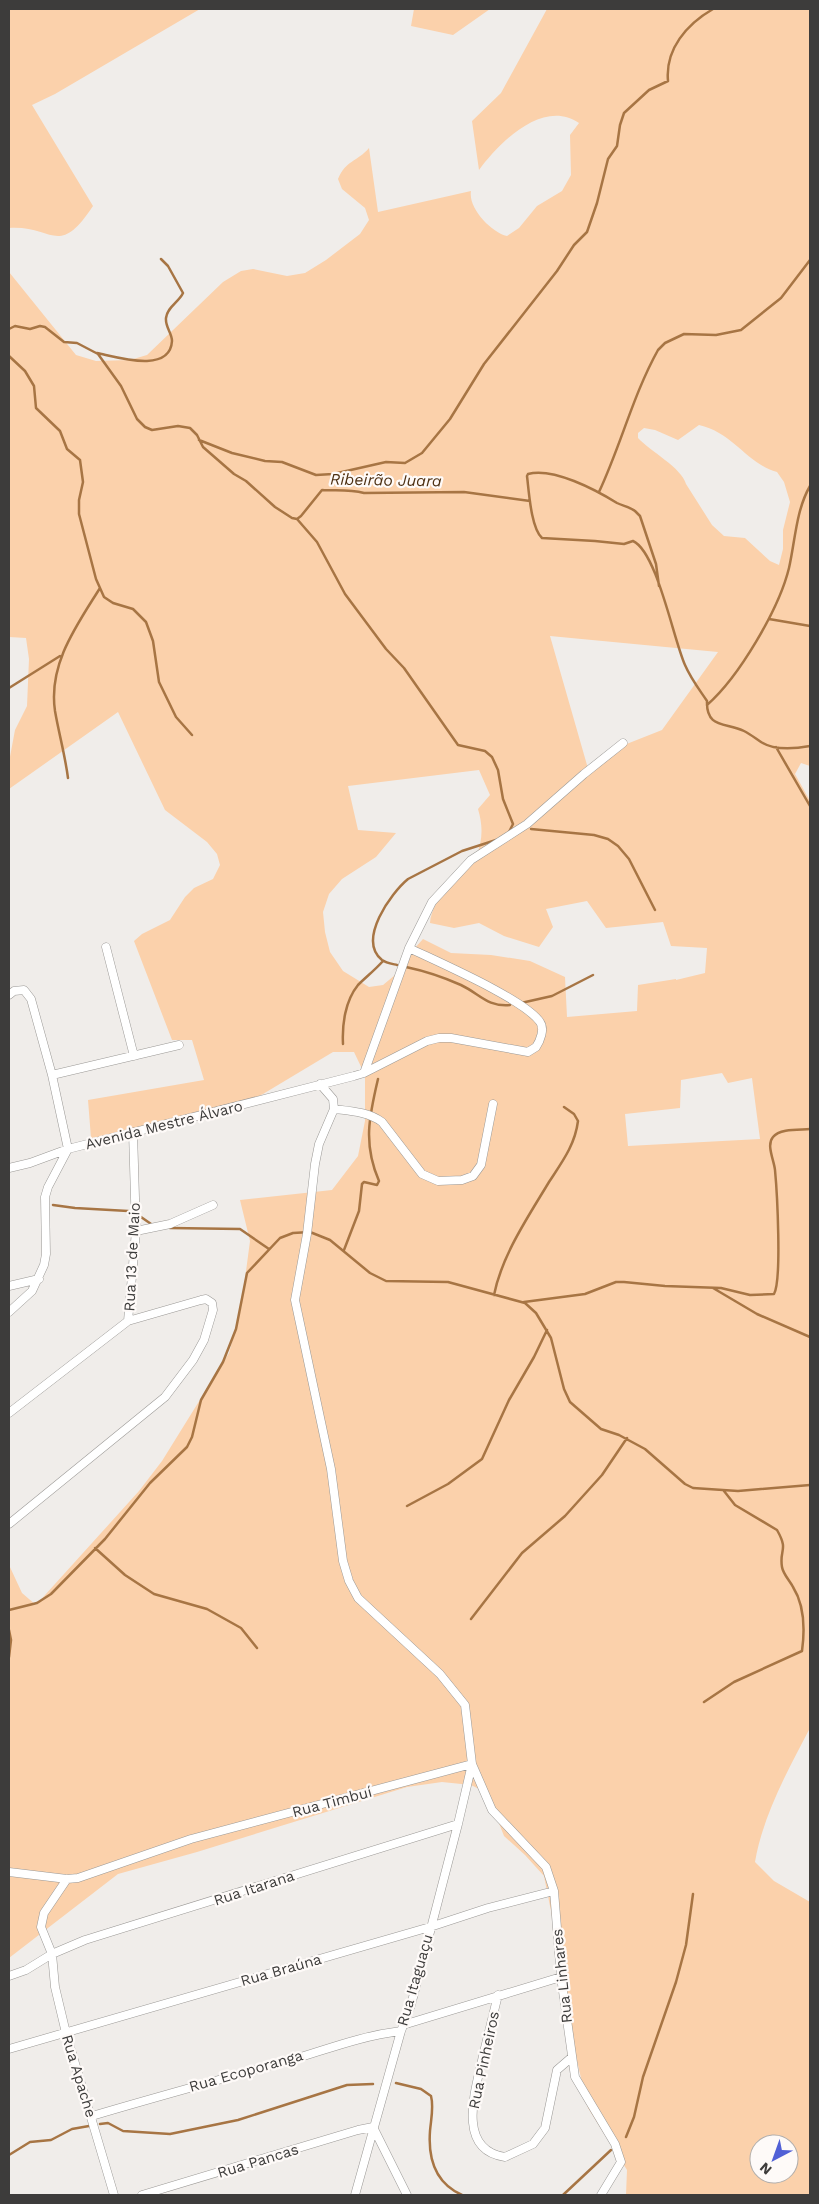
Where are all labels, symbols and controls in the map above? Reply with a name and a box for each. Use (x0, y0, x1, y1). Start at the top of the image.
water label: Ribeirão Juara (330, 470, 442, 490)
street label: Avenida Mestre Álvaro (83, 1097, 245, 1153)
street label: Rua 13 de Maio (120, 1202, 144, 1312)
street label: Rua Timbuí (290, 1783, 374, 1821)
street label: Rua Itarana (211, 1866, 297, 1909)
street label: Rua Linhares (548, 1928, 576, 2024)
street label: Rua Itaguaçu (393, 1932, 437, 2028)
street label: Rua Braúna (238, 1950, 324, 1990)
street label: Rua Pinheiros (465, 2009, 503, 2111)
street label: Rua Apache (58, 2032, 100, 2120)
street label: Rua Ecoporanga (187, 2046, 305, 2096)
north arrow (749, 2134, 799, 2184)
street label: Rua Pancas (215, 2140, 301, 2182)
text: N (756, 2159, 775, 2178)

